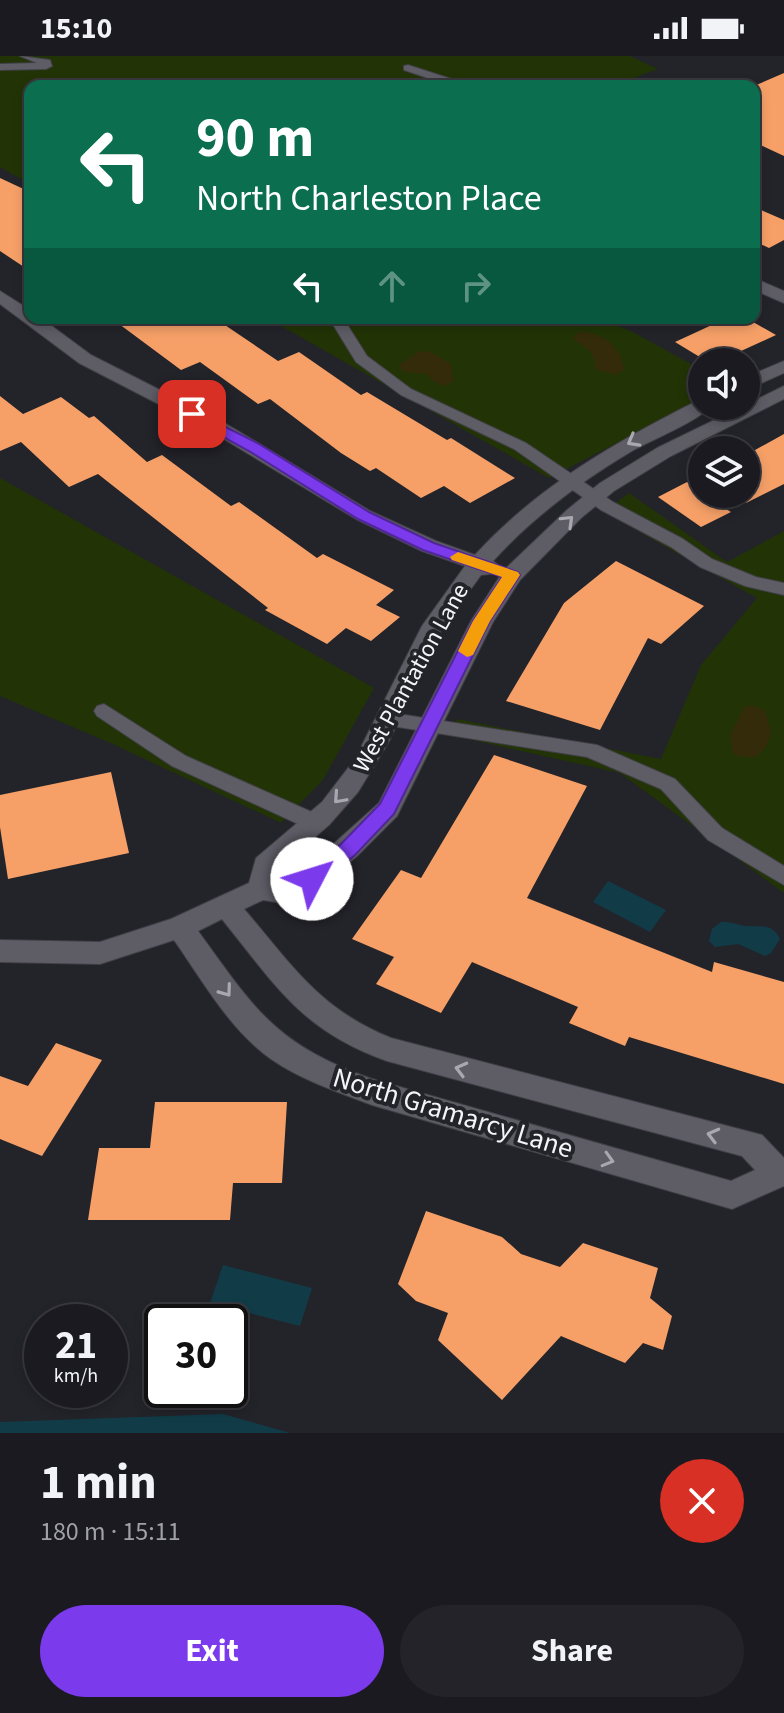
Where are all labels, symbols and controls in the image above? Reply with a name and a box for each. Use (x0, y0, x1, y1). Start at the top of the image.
text: 15:10 (40, 7, 112, 50)
text: 90 m (196, 99, 314, 178)
icon: left (64, 112, 168, 216)
text: North Charleston Place (196, 173, 542, 224)
icon: left (286, 264, 330, 308)
icon: ahead (370, 264, 414, 308)
icon: right (454, 264, 498, 308)
map controls (688, 348, 760, 508)
button: sound (688, 348, 760, 420)
pin (158, 380, 226, 448)
icon: arrive (170, 392, 214, 436)
one-way arrow (627, 431, 641, 447)
button: layers (688, 436, 760, 508)
one-way arrow (559, 515, 573, 530)
street label: West Plantation Lane (344, 577, 478, 779)
one-way arrow (334, 789, 348, 804)
position arrow (270, 837, 354, 921)
one-way arrow (216, 982, 231, 996)
street label: North Gramarcy Lane (328, 1057, 578, 1169)
one-way arrow (455, 1061, 469, 1078)
one-way arrow (706, 1127, 720, 1144)
one-way arrow (601, 1151, 615, 1167)
speed limit sign: 30 (144, 1304, 248, 1408)
text: 21 (55, 1317, 97, 1374)
text: km/h (54, 1362, 98, 1390)
text: 1 min (40, 1449, 157, 1517)
button: close (660, 1459, 744, 1543)
text: 180 m · 15:11 (40, 1513, 181, 1550)
button: Exit (40, 1605, 384, 1697)
button: Share (400, 1605, 744, 1697)

